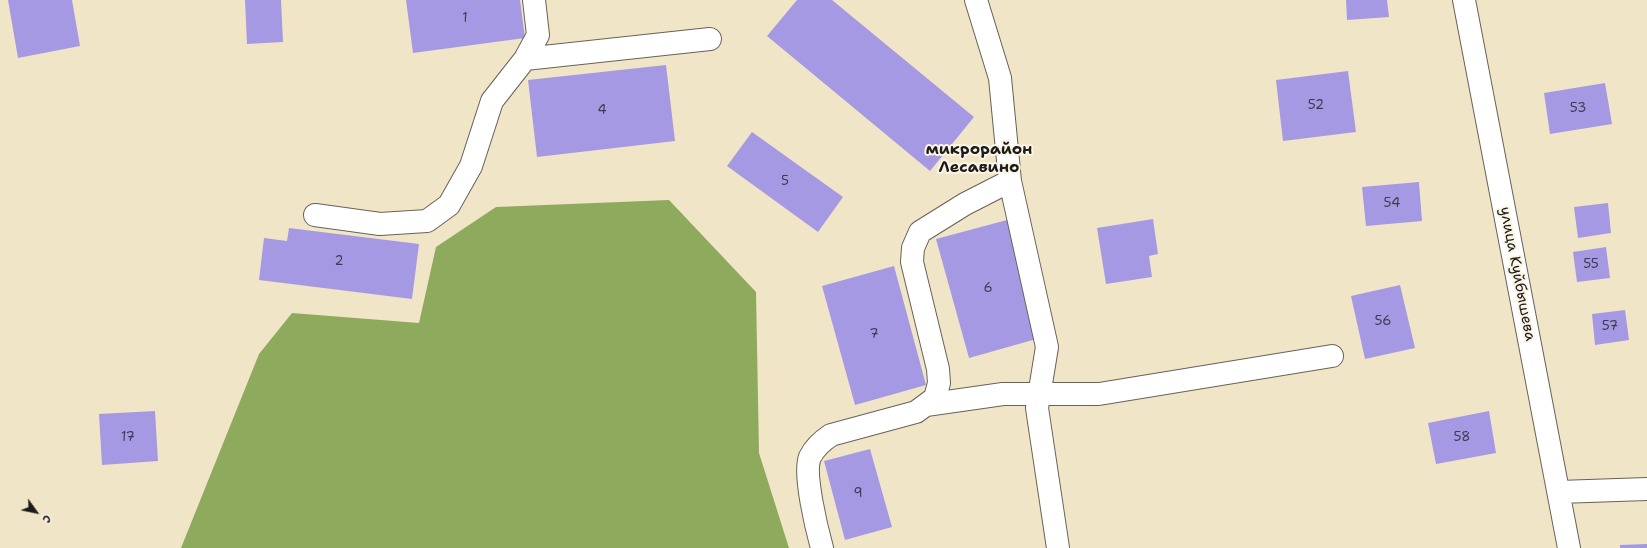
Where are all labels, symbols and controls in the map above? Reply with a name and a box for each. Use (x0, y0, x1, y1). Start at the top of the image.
house number: 1 (462, 11, 468, 27)
house number: 52 (1308, 98, 1324, 114)
house number: 53 (1570, 101, 1586, 117)
house number: 4 (597, 103, 607, 119)
district label: микрорайон Лесавино (926, 140, 1032, 178)
house number: 5 (781, 174, 789, 190)
house number: 54 (1384, 196, 1400, 212)
street label: улица Куйбышева (1495, 205, 1539, 343)
house number: 2 (334, 254, 344, 270)
house number: 55 (1583, 257, 1599, 273)
house number: 6 (983, 281, 993, 297)
house number: 56 (1375, 314, 1391, 330)
house number: 57 (1602, 319, 1618, 335)
house number: 7 (869, 327, 879, 343)
house number: 17 (121, 430, 135, 446)
house number: 58 (1454, 430, 1470, 446)
house number: 9 (853, 486, 863, 502)
north arrow (16, 492, 56, 532)
text: С (38, 512, 55, 526)

